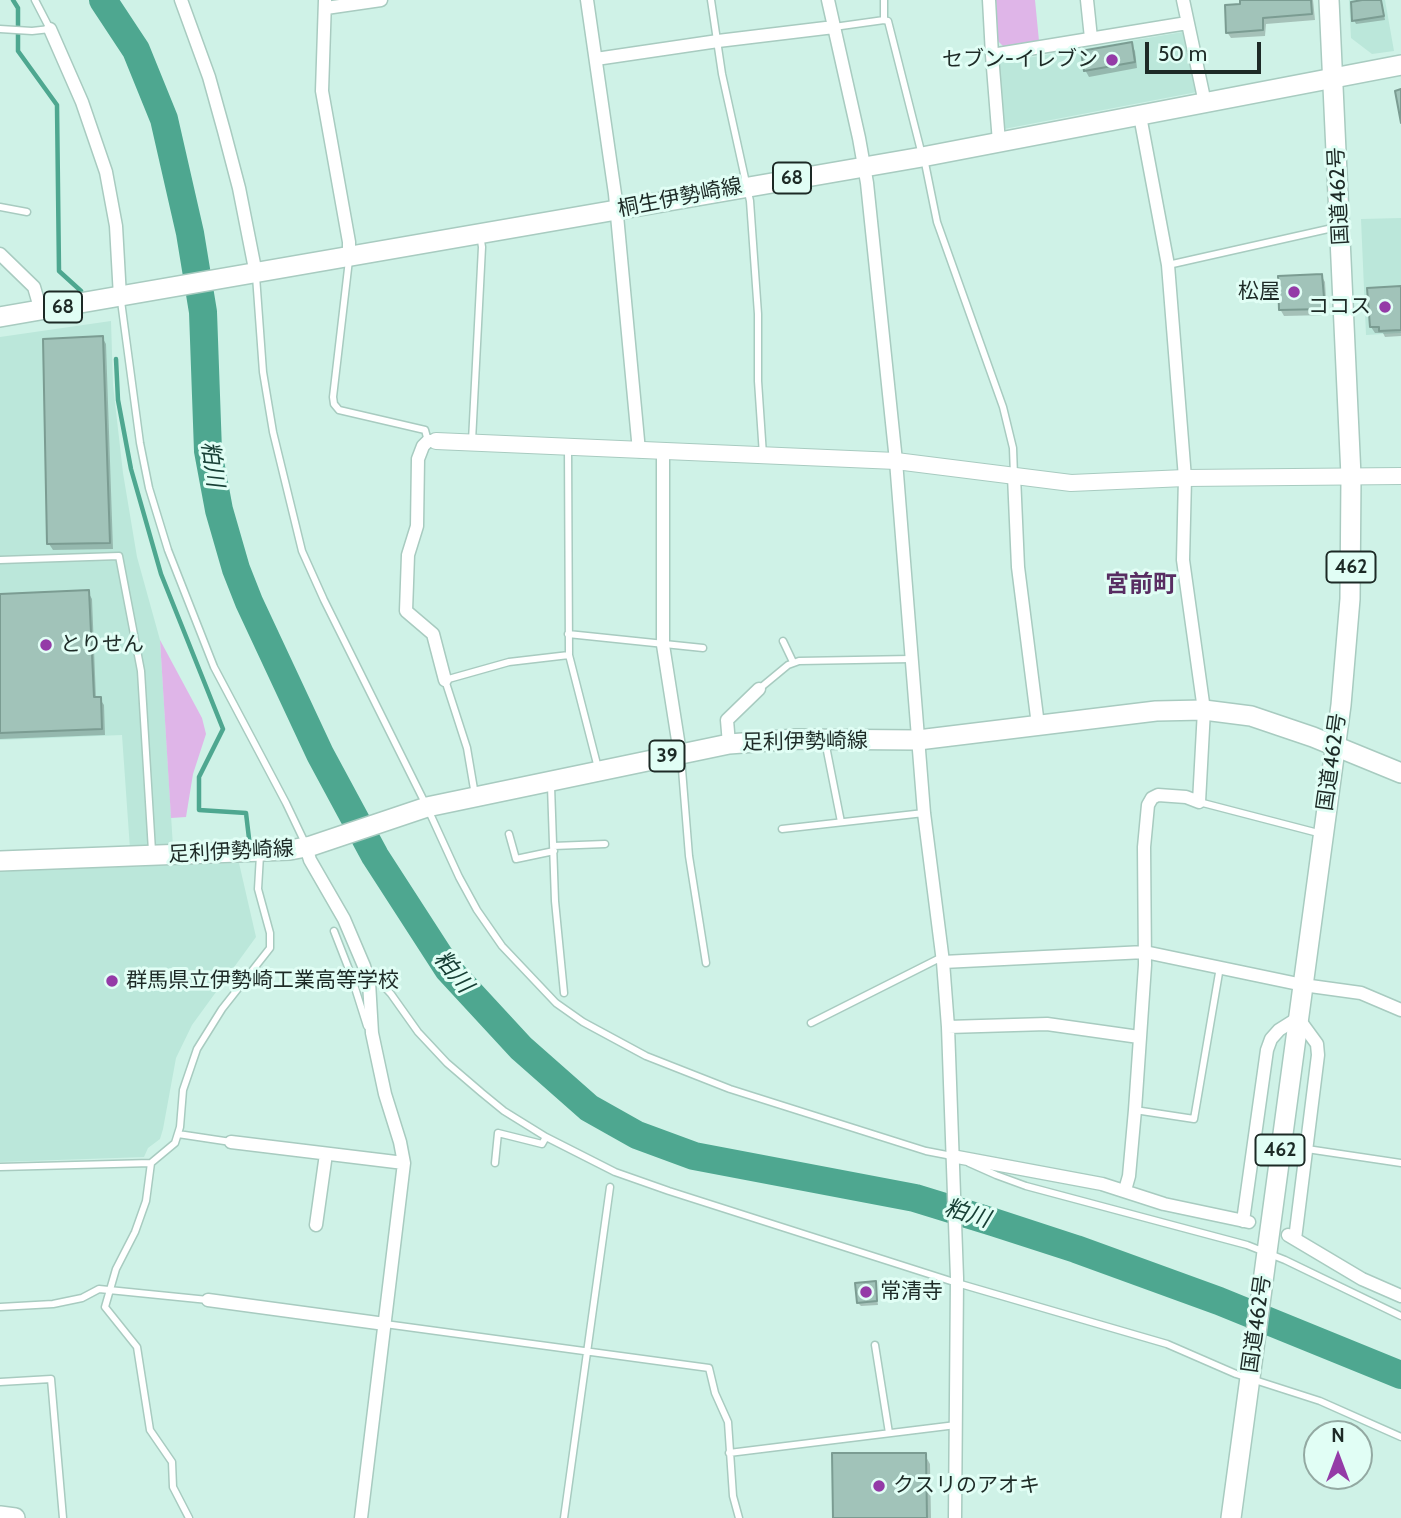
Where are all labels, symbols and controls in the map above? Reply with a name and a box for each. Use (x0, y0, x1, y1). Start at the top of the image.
scale bar (1149, 28, 1264, 72)
text: 50 m (1158, 41, 1207, 66)
place label: セブン-イレブン (942, 47, 1098, 73)
marker: セブン-イレブン (1104, 52, 1120, 68)
street label: 国道462号 (1324, 146, 1354, 246)
road number: 68 (773, 162, 811, 194)
street label: 桐生伊勢崎線 (616, 174, 744, 222)
place label: 松屋 (1238, 279, 1280, 305)
marker: 松屋 (1286, 284, 1302, 300)
road number: 68 (44, 292, 82, 322)
place label: ココス (1308, 294, 1371, 320)
marker: ココス (1377, 299, 1393, 315)
water label: 粕川 (195, 439, 229, 489)
road number: 462 (1326, 552, 1376, 582)
district label: 宮前町 (1105, 571, 1177, 599)
place label: とりせん (60, 632, 144, 658)
marker: とりせん (38, 637, 54, 653)
street label: 国道462号 (1313, 712, 1351, 812)
street label: 足利伊勢崎線 (742, 728, 868, 756)
road number: 39 (650, 740, 684, 772)
street label: 足利伊勢崎線 (167, 836, 295, 868)
water label: 粕川 (428, 945, 478, 999)
place label: 群馬県立伊勢崎工業高等学校 (126, 968, 399, 994)
marker: 群馬県立伊勢崎工業高等学校 (104, 973, 120, 989)
road number: 462 (1256, 1134, 1304, 1166)
water label: 粕川 (941, 1194, 993, 1234)
street label: 国道462号 (1238, 1274, 1276, 1374)
place label: 常清寺 (880, 1279, 943, 1305)
marker: 常清寺 (858, 1284, 874, 1300)
north arrow (1303, 1420, 1373, 1490)
text: N (1331, 1424, 1345, 1447)
place label: クスリのアオキ (893, 1473, 1040, 1499)
marker: クスリのアオキ (871, 1478, 887, 1494)

